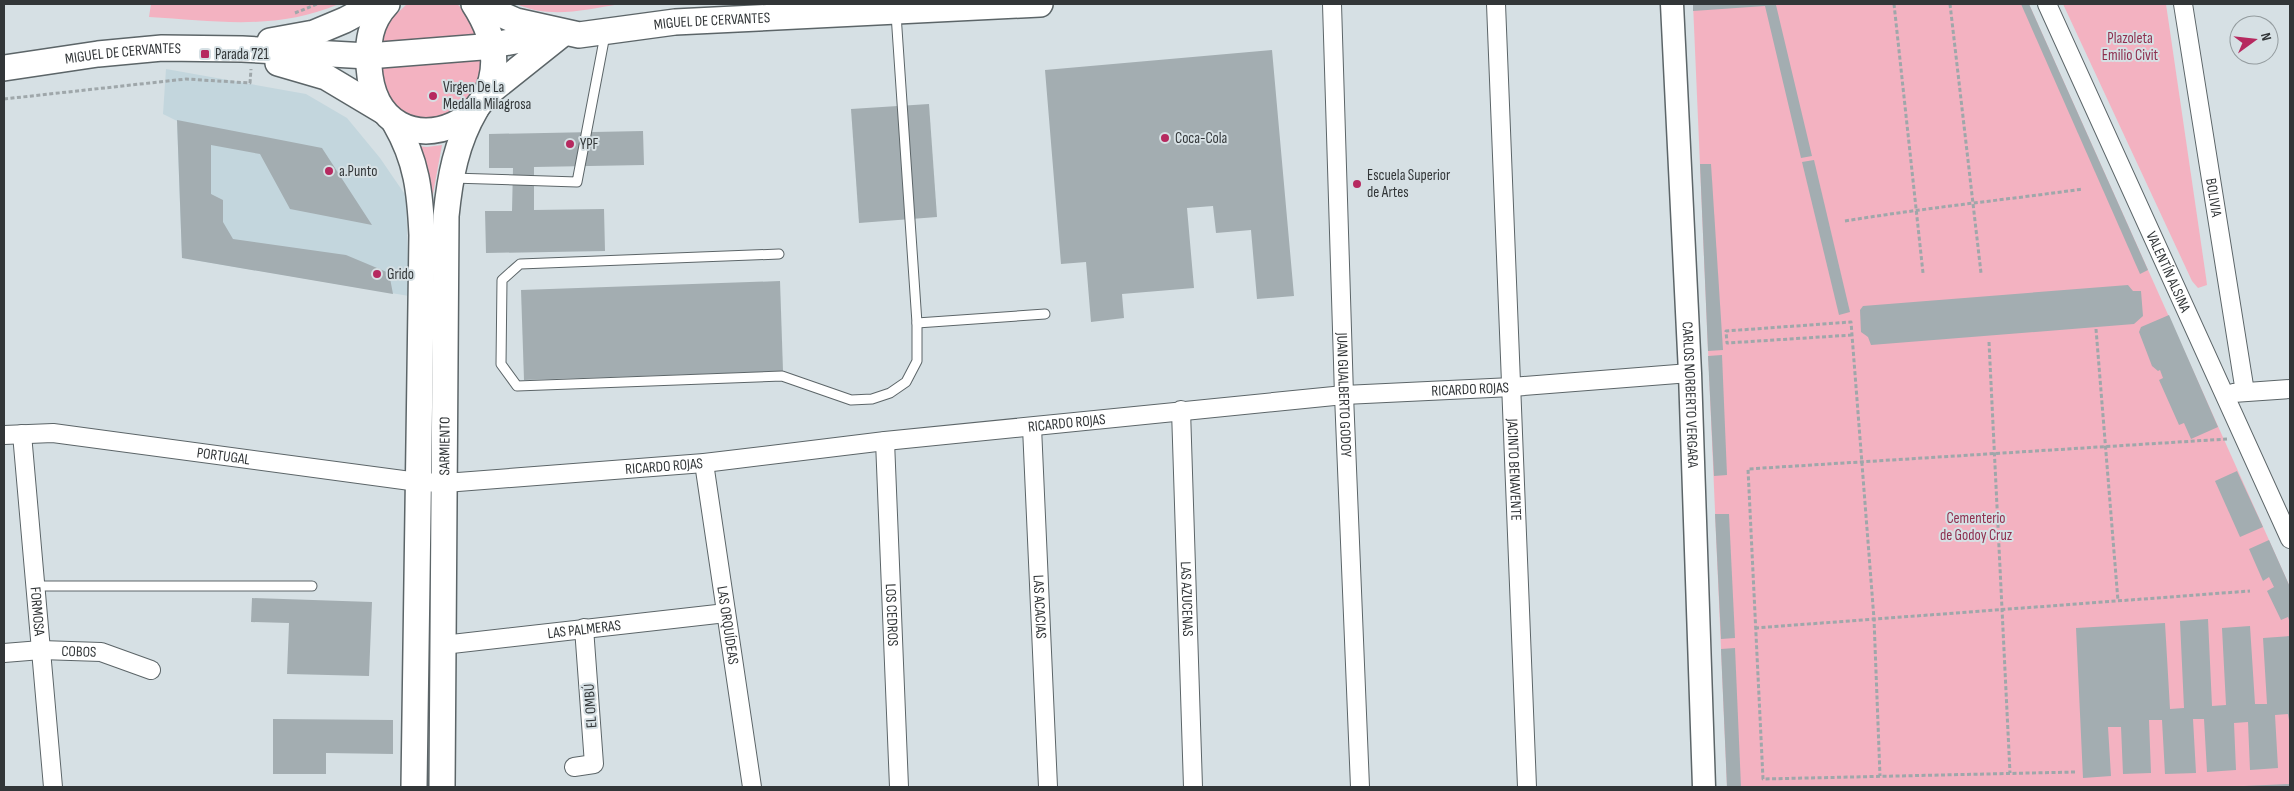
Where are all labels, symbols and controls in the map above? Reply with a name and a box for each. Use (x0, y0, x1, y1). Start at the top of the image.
street label: MIGUEL DE CERVANTES (653, 8, 771, 35)
north arrow (2229, 15, 2279, 65)
park label: Plazoleta Emilio Civit (2102, 29, 2159, 65)
text: N (2257, 31, 2275, 43)
street label: MIGUEL DE CERVANTES (64, 39, 181, 69)
place label: Parada 721 (215, 45, 269, 64)
marker: Parada 721 (199, 48, 211, 60)
place label: Virgen De La Medalla Milagrosa (443, 78, 532, 114)
marker: Virgen De La Medalla Milagrosa (427, 90, 439, 102)
place label: Coca-Cola (1175, 129, 1228, 148)
marker: Coca-Cola (1159, 132, 1171, 144)
place label: YPF (580, 135, 599, 154)
marker: YPF (564, 138, 576, 150)
place label: a.Punto (339, 162, 377, 181)
marker: a.Punto (323, 165, 335, 177)
place label: Escuela Superior de Artes (1367, 166, 1451, 202)
street label: BOLIVIA (2201, 177, 2226, 219)
marker: Escuela Superior de Artes (1351, 178, 1363, 190)
street label: VALENTÍN ALSINA (2142, 228, 2195, 316)
place label: Grido (387, 265, 414, 284)
marker: Grido (371, 268, 383, 280)
street label: CARLOS NORBERTO VERGARA (1677, 321, 1702, 469)
street label: JUAN GUALBERTO GODOY (1332, 331, 1356, 458)
street label: RICARDO ROJAS (1431, 378, 1509, 401)
street label: RICARDO ROJAS (1027, 410, 1106, 437)
street label: SARMIENTO (435, 417, 455, 475)
street label: JACINTO BENAVENTE (1502, 417, 1525, 521)
street label: PORTUGAL (196, 443, 252, 469)
street label: RICARDO ROJAS (624, 454, 704, 479)
park label: Cementerio de Godoy Cruz (1940, 509, 2013, 545)
street label: LAS AZUCENAS (1176, 561, 1197, 637)
street label: LAS ACACIAS (1029, 574, 1050, 639)
street label: LOS CEDROS (881, 583, 902, 647)
street label: LAS ORQUÍDEAS (712, 585, 743, 666)
street label: FORMOSA (25, 586, 49, 637)
street label: LAS PALMERAS (546, 616, 622, 643)
street label: COBOS (61, 642, 97, 662)
street label: EL OMBÚ (579, 683, 602, 729)

